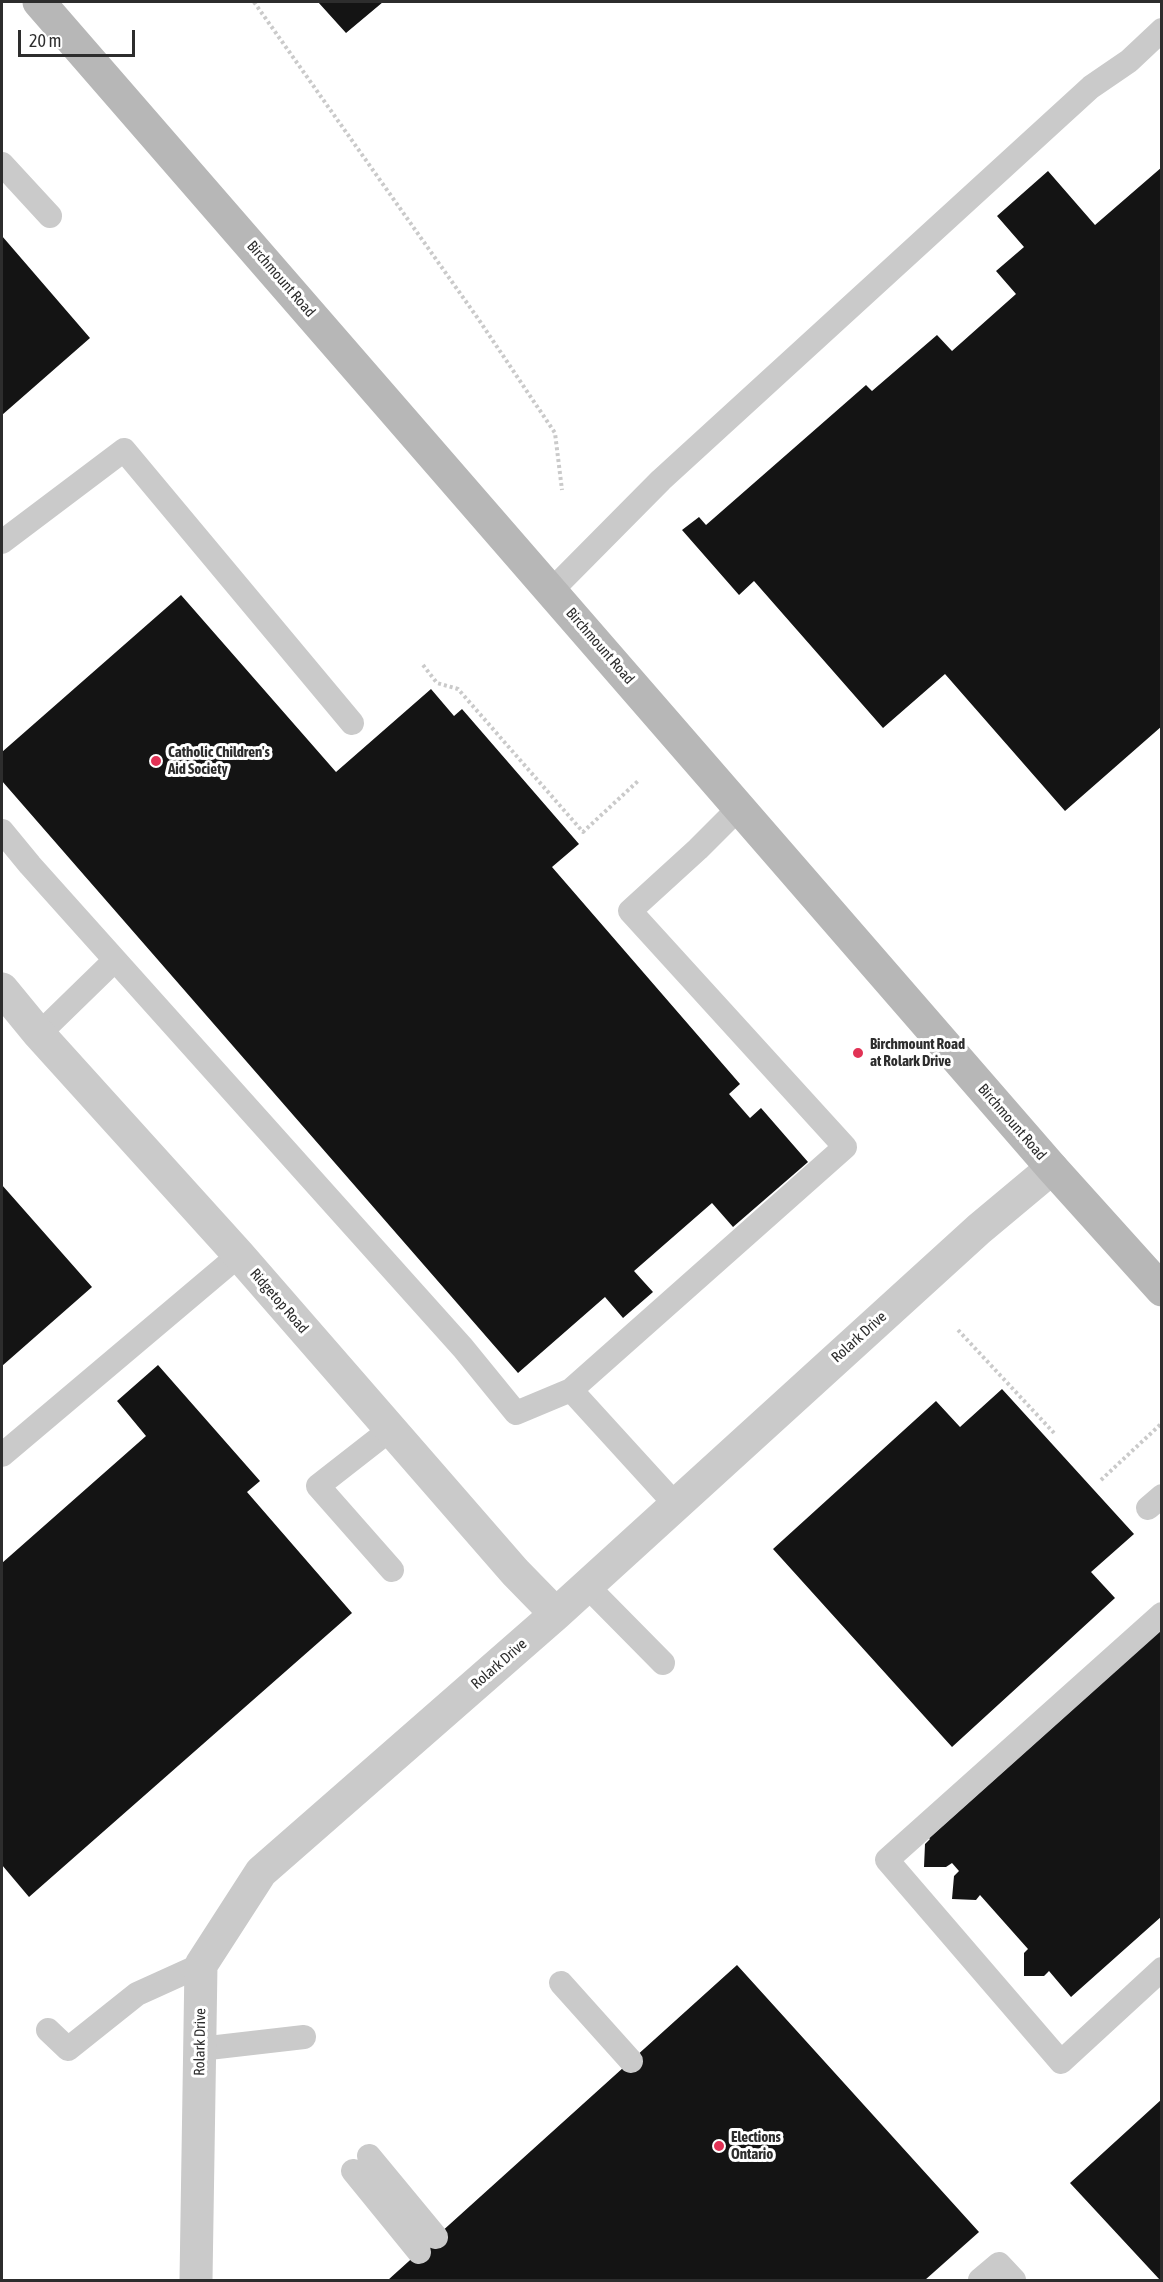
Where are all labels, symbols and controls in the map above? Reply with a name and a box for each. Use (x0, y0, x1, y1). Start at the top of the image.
scale bar (21, 18, 138, 56)
text: 20 m (29, 30, 61, 51)
street label: Birchmount Road (243, 237, 319, 321)
street label: Birchmount Road (562, 604, 638, 688)
place label: Catholic Children's Aid Society (168, 743, 270, 778)
marker: Catholic Children's Aid Society (149, 754, 163, 768)
place label: Birchmount Road at Rolark Drive (870, 1035, 965, 1070)
marker: Birchmount Road at Rolark Drive (851, 1046, 865, 1060)
street label: Birchmount Road (974, 1080, 1050, 1164)
street label: Ridgetop Road (246, 1265, 312, 1337)
street label: Rolark Drive (828, 1308, 890, 1366)
street label: Rolark Drive (468, 1635, 530, 1693)
street label: Rolark Drive (190, 2008, 210, 2076)
place label: Elections Ontario (731, 2128, 781, 2163)
marker: Elections Ontario (712, 2139, 726, 2153)

